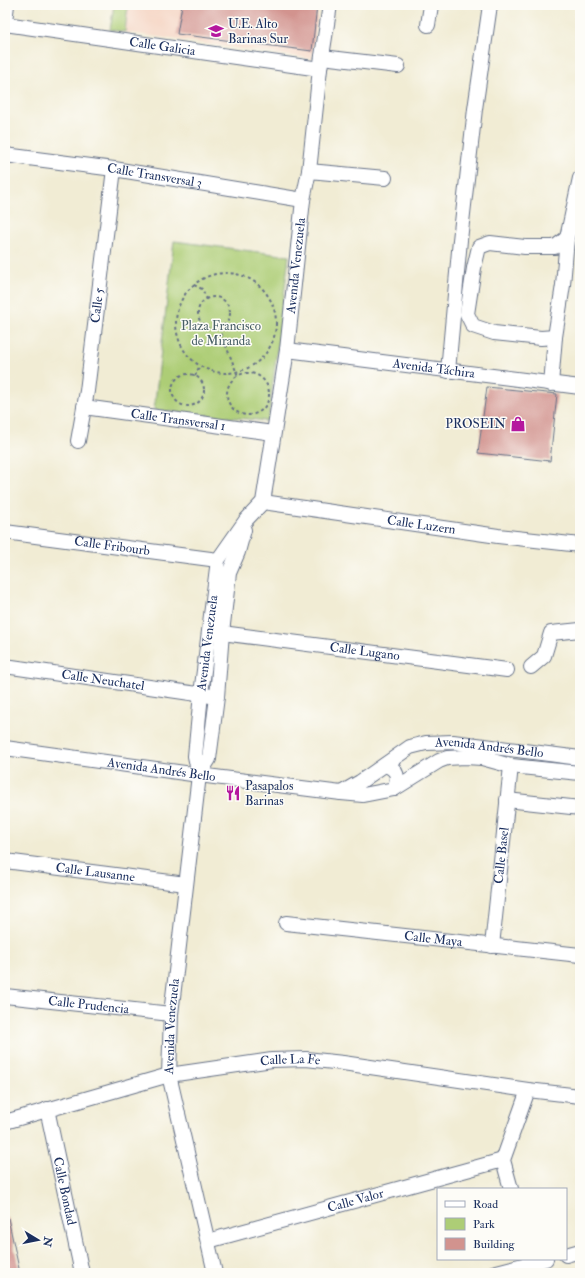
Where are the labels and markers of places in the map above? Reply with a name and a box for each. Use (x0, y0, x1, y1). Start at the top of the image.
place label: U.E. Alto Barinas Sur (228, 16, 288, 47)
school or university icon: U.E. Alto Barinas Sur (207, 22, 225, 40)
shop icon: PROSEIN (509, 415, 527, 433)
place label: PROSEIN (445, 416, 506, 432)
place label: Pasapalos Barinas (245, 778, 294, 809)
restaurant icon: Pasapalos Barinas (224, 784, 242, 802)

